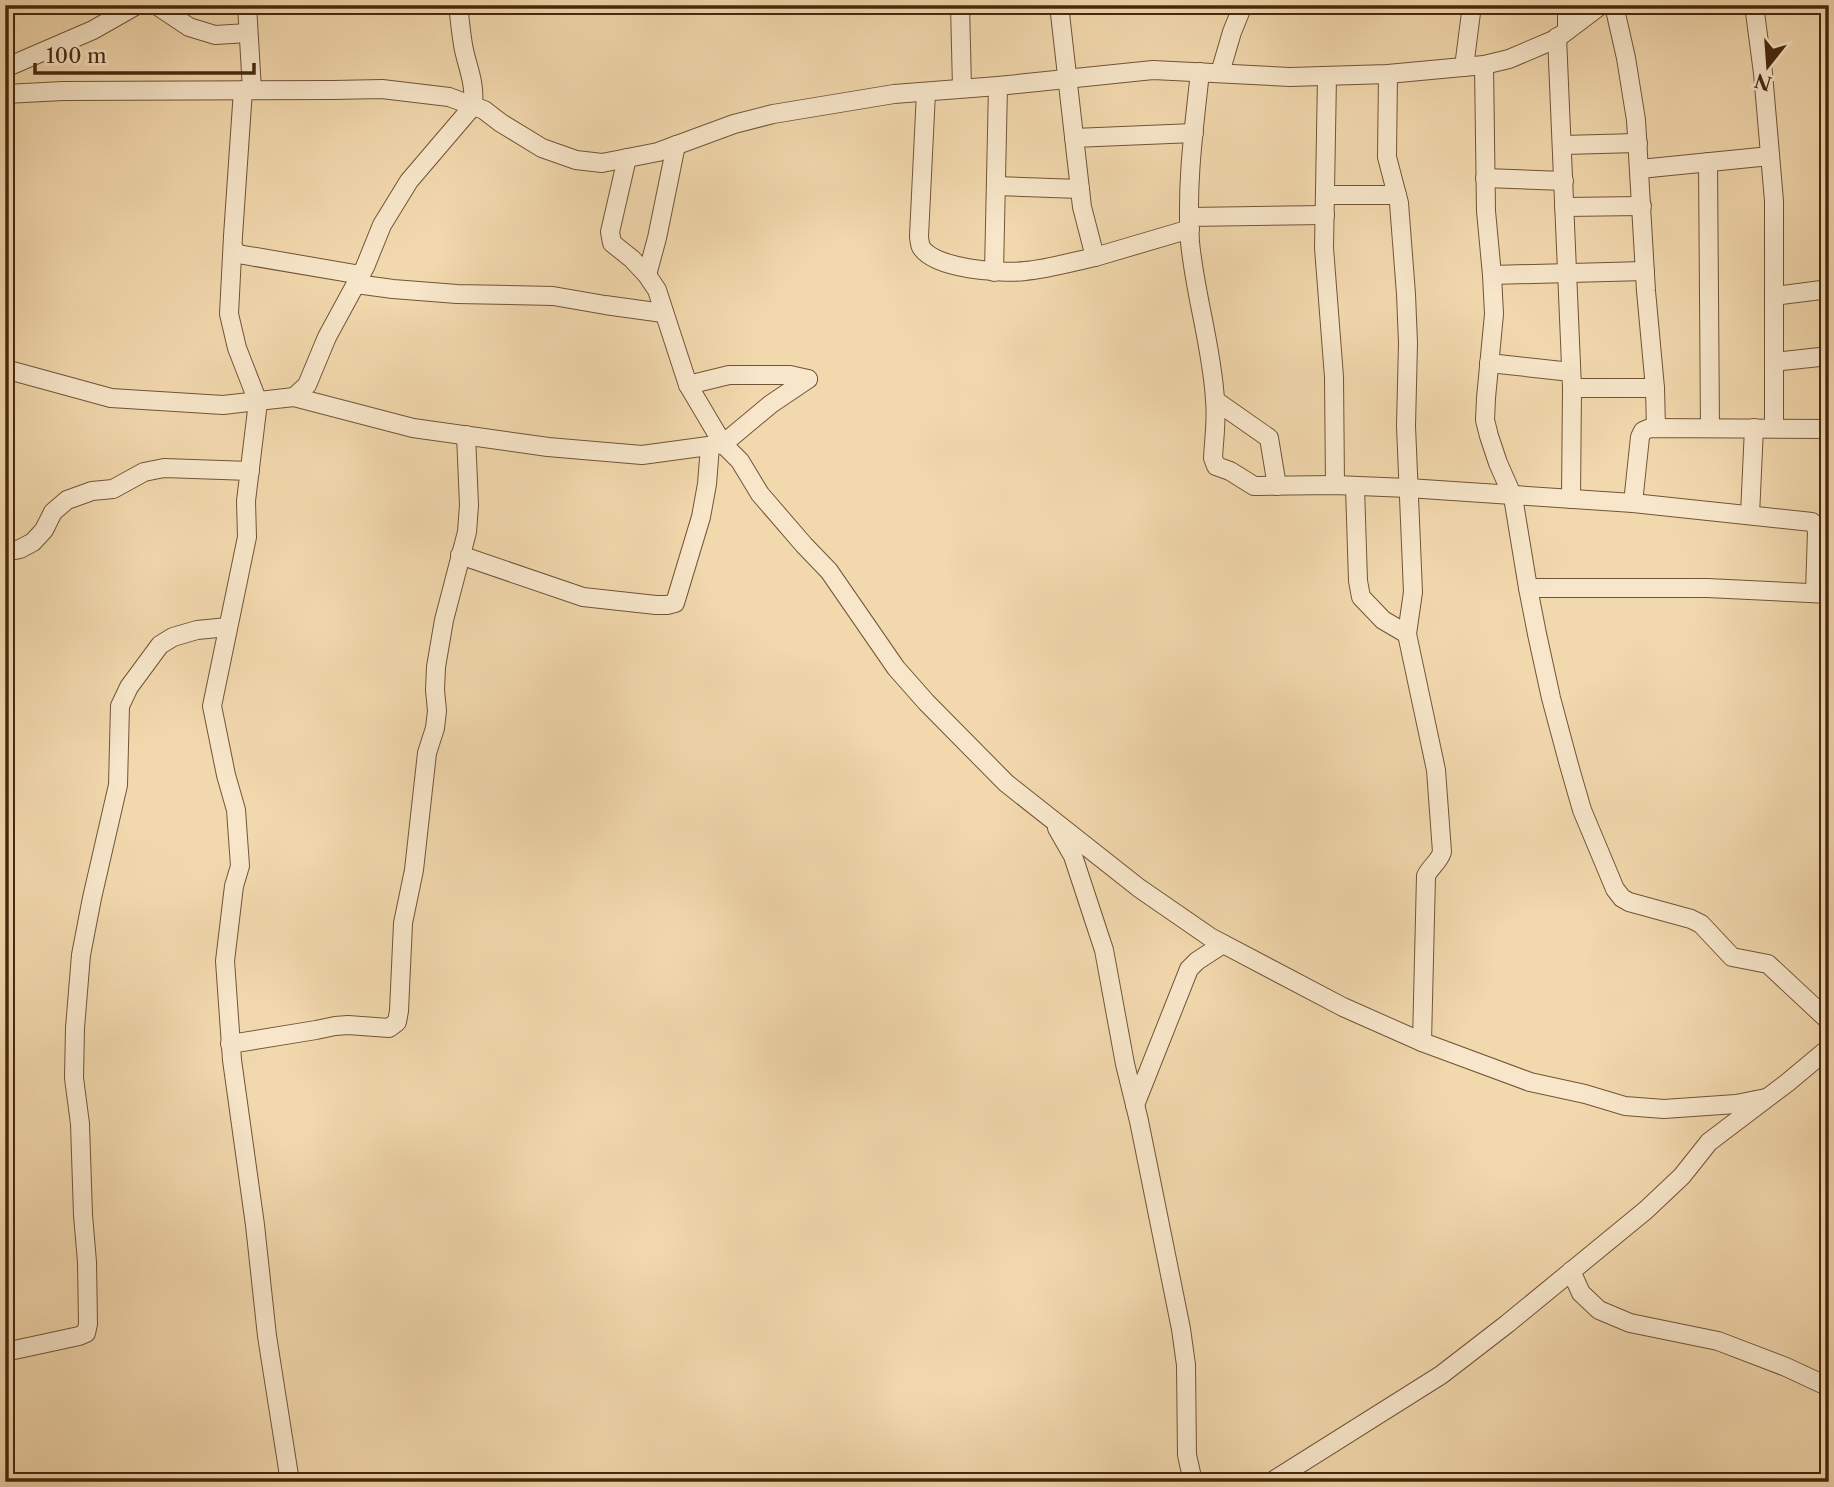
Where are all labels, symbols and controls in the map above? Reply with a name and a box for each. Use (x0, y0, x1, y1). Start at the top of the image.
scale bar (35, 32, 254, 76)
north arrow (1732, 32, 1802, 102)
text: 100 m (46, 43, 107, 68)
text: N (1752, 68, 1774, 95)

